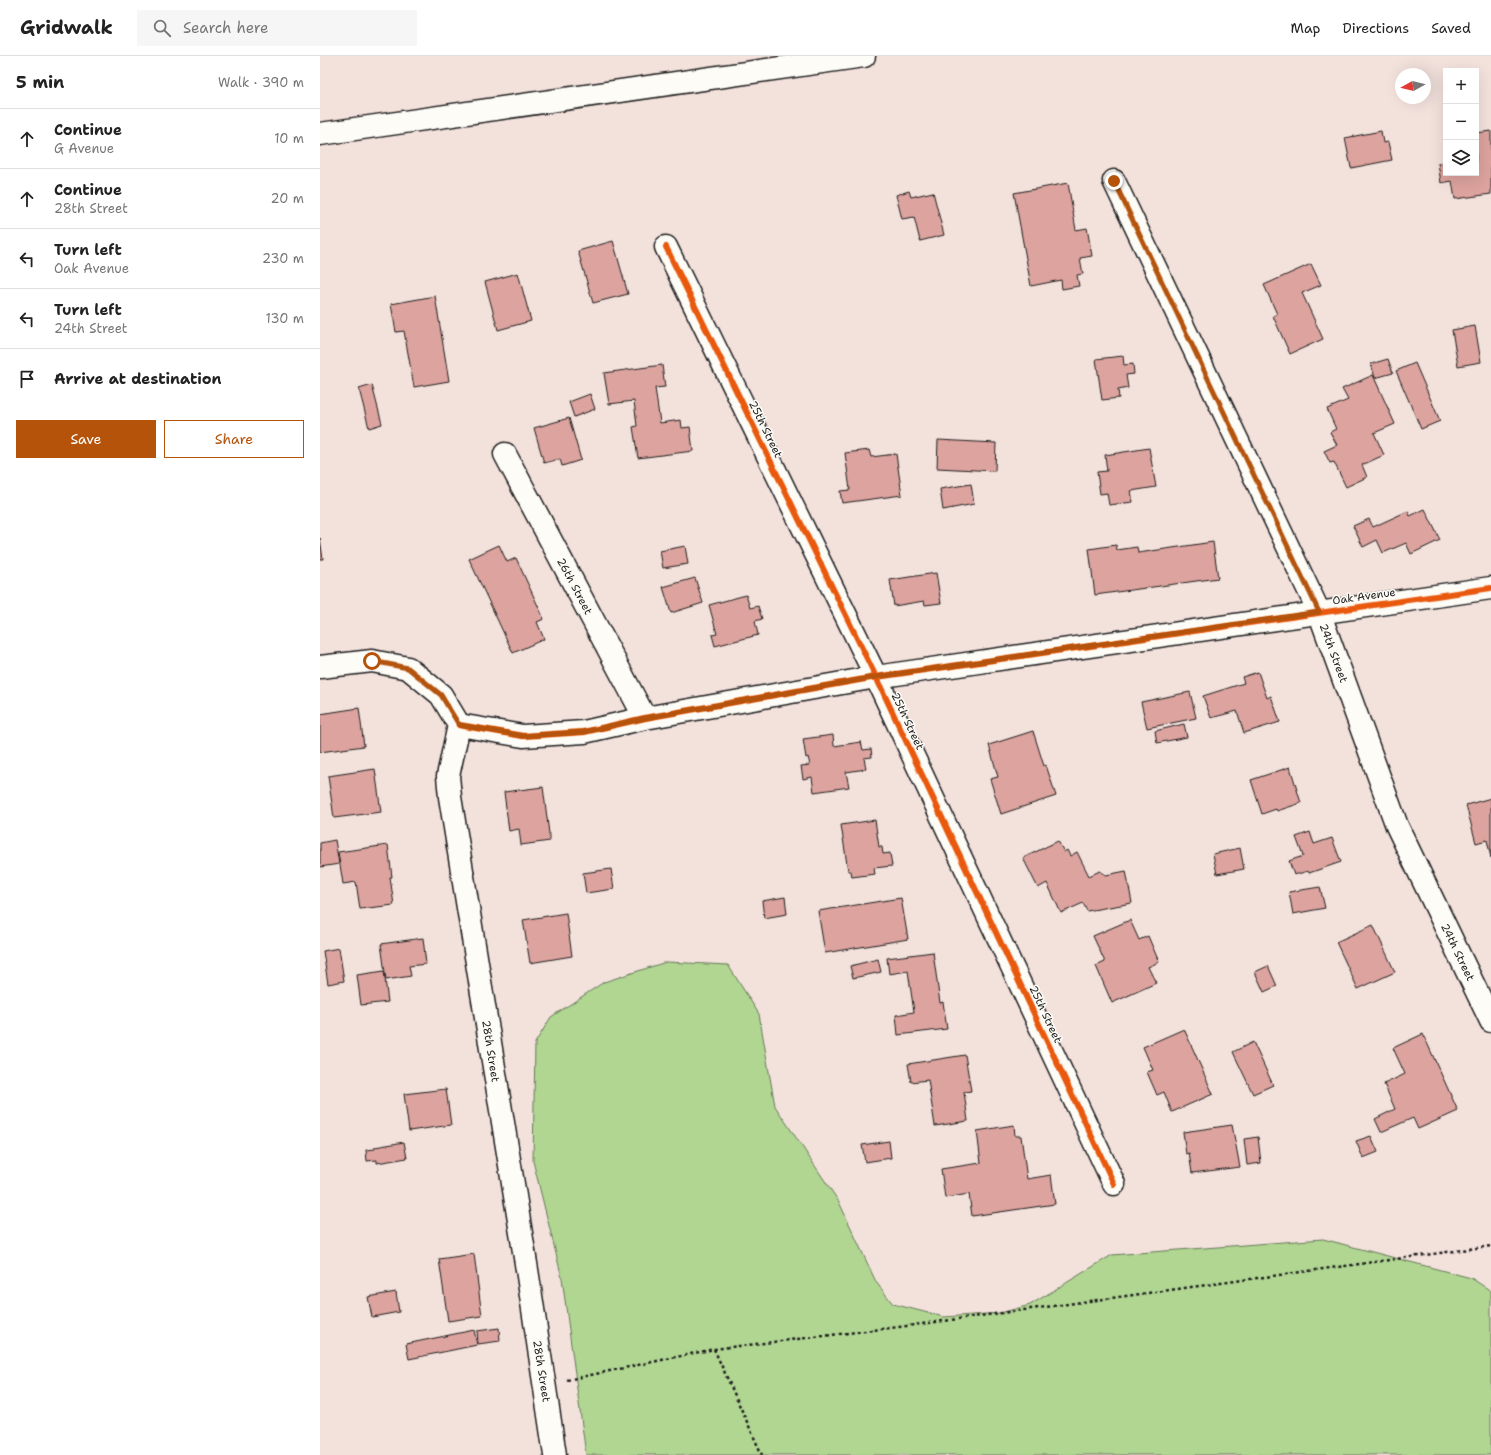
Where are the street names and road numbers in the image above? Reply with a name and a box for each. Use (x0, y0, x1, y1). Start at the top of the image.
street label: 25th Street (745, 398, 786, 460)
street label: 26th Street (553, 555, 596, 617)
street label: Oak Avenue (1332, 585, 1397, 608)
street label: 24th Street (1316, 621, 1351, 685)
street label: 25th Street (888, 690, 927, 753)
street label: 24th Street (1437, 921, 1478, 984)
street label: 25th Street (1026, 983, 1065, 1046)
street label: 28th Street (478, 1019, 503, 1083)
street label: 28th Street (529, 1339, 554, 1403)

